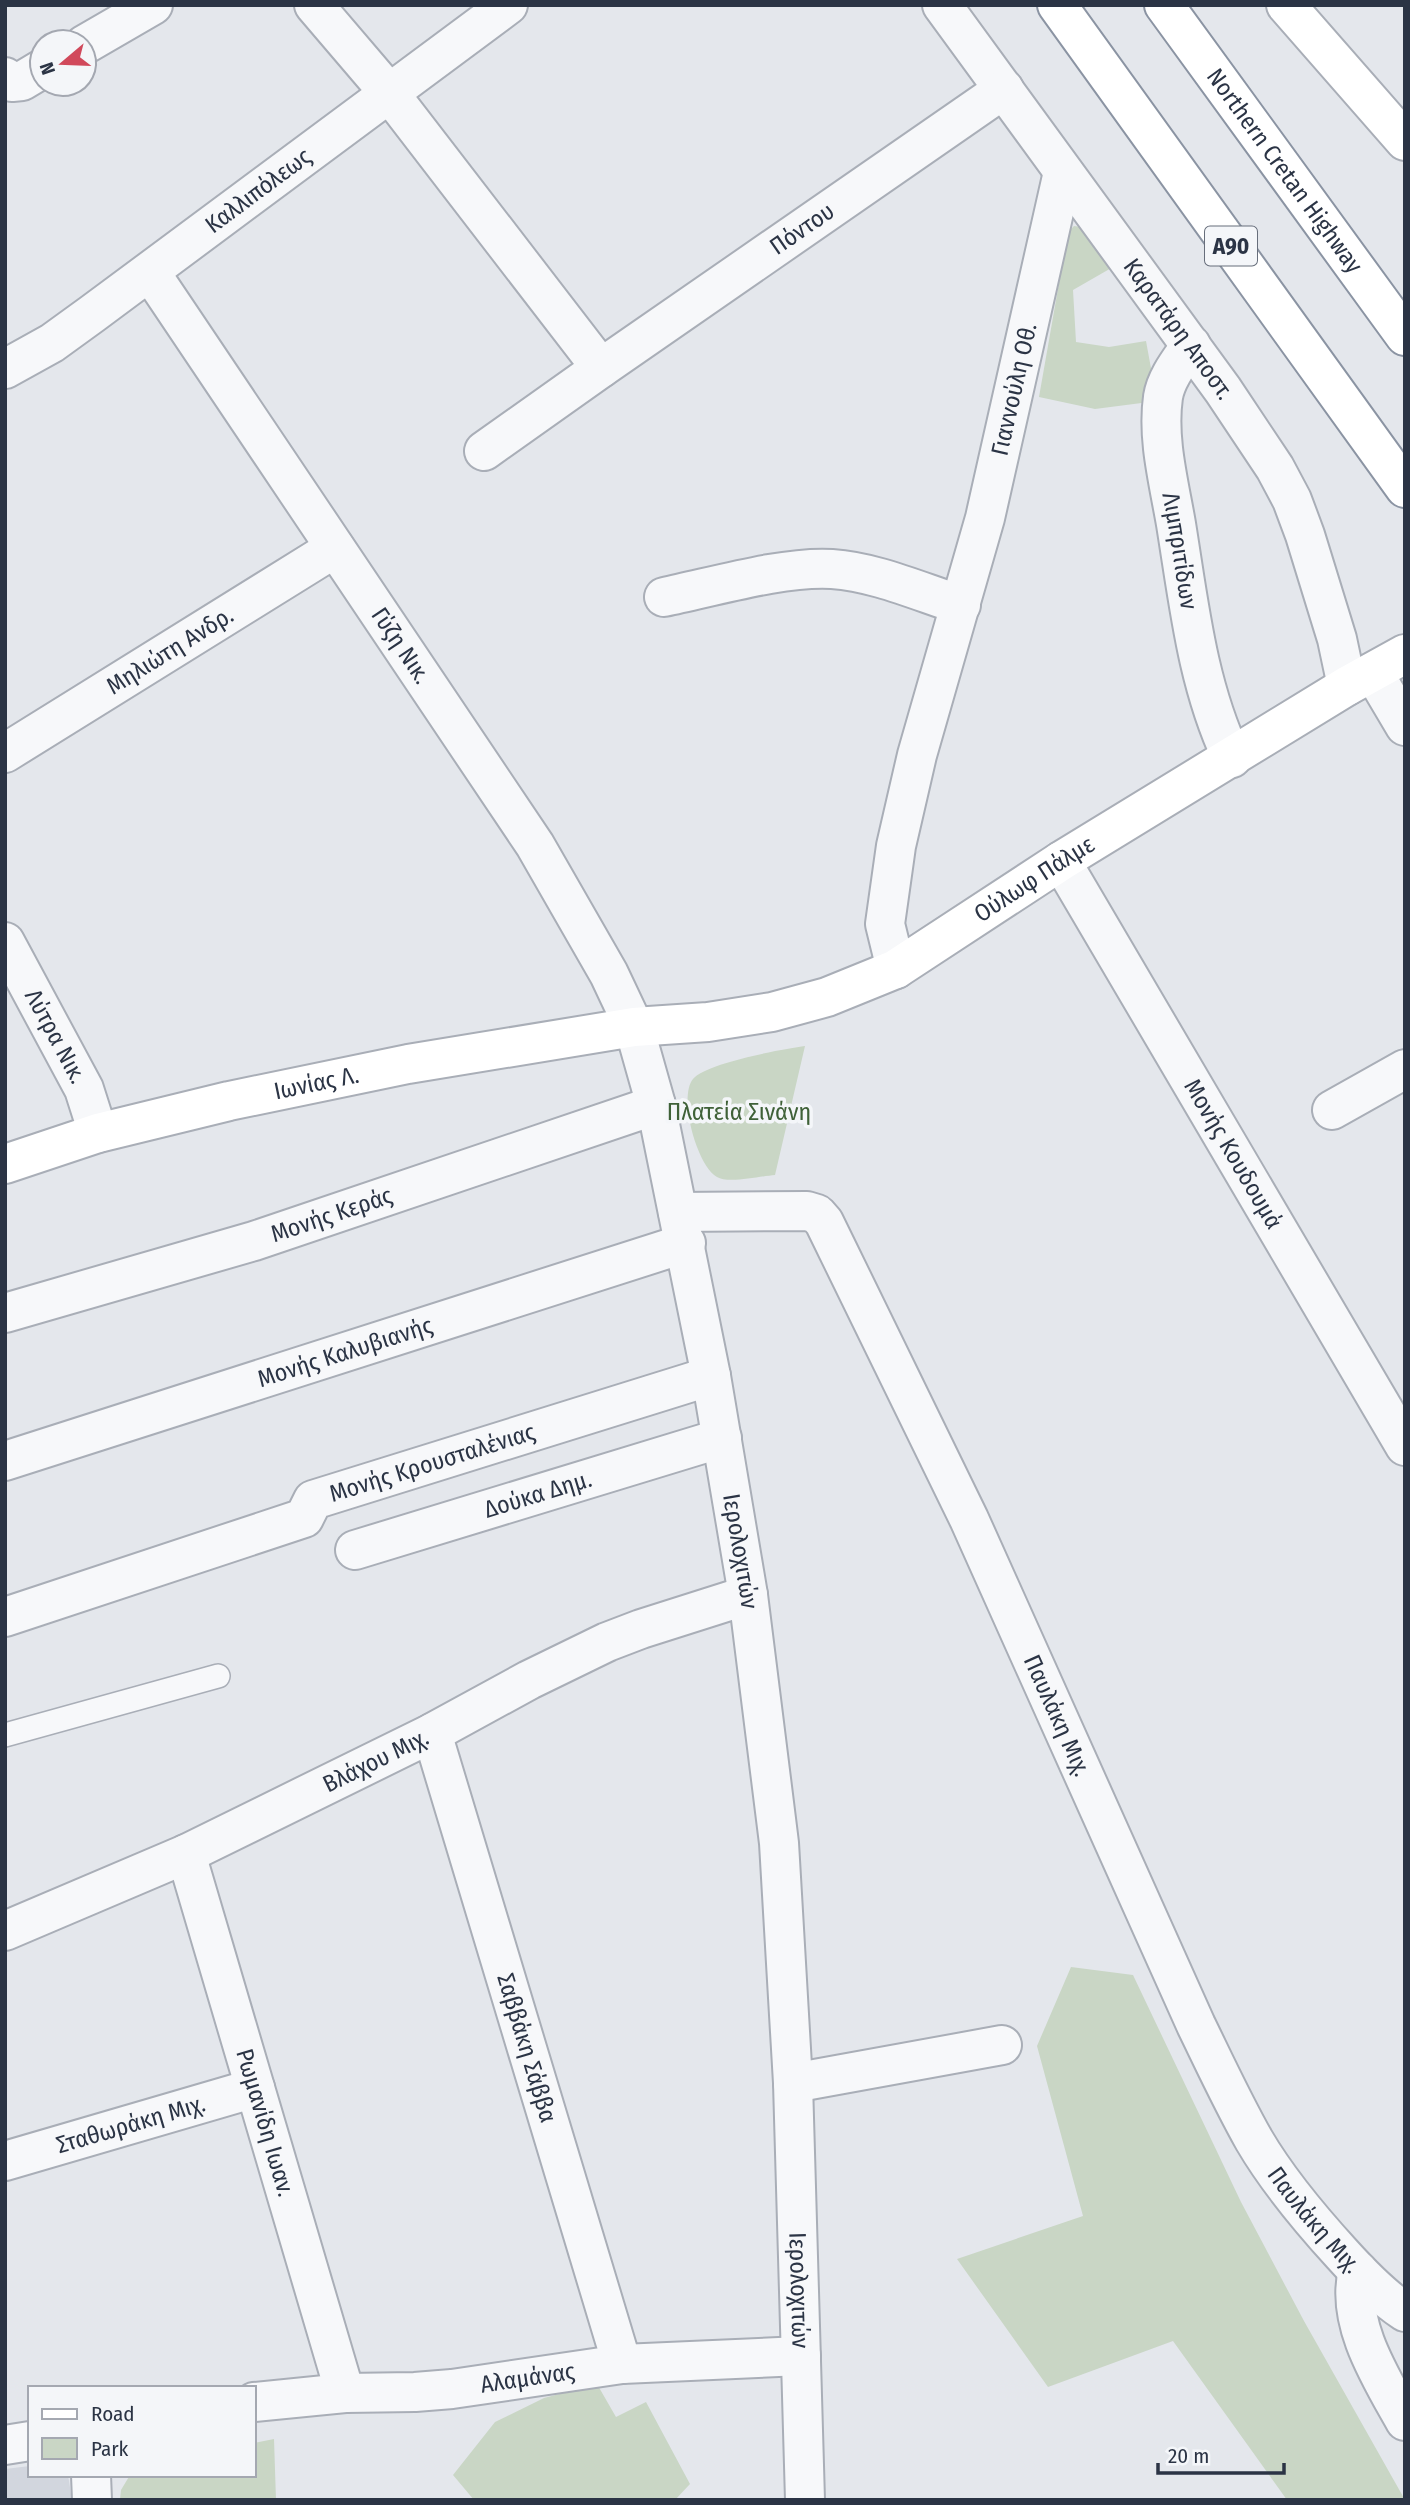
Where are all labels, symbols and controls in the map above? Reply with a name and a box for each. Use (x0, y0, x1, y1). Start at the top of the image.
north arrow (28, 28, 98, 98)
text: N (35, 59, 60, 78)
street label: Northern Cretan Highway (1201, 63, 1369, 279)
street label: Καλλιπόλεως (200, 142, 316, 239)
street label: Πόντου (765, 197, 840, 261)
road number: Α90 (1205, 227, 1257, 266)
street label: Καρατάρη Αποστ. (1118, 253, 1239, 405)
street label: Γιαννούλη Οθ. (986, 320, 1043, 458)
street label: Λιμπριτίδων (1156, 490, 1203, 612)
street label: Μηλιώτη Ανδρ. (101, 601, 238, 700)
street label: Γύζη Νικ. (365, 602, 436, 689)
street label: Ούλωφ Πάλμε (969, 830, 1099, 928)
street label: Λύτρα Νικ. (19, 984, 92, 1088)
street label: Ιωνίας Λ. (271, 1061, 361, 1105)
street label: Μονής Κουδουμά (1178, 1074, 1288, 1234)
park label: Πλατεία Σινάνη (667, 1098, 811, 1126)
street label: Μονής Κεράς (267, 1181, 396, 1248)
street label: Μονής Καλυβιανής (254, 1311, 436, 1393)
street label: Μονής Κρουσταλένιας (326, 1418, 539, 1508)
street label: Δούκα Δημ. (481, 1465, 595, 1524)
street label: Ιερολοχιτών (717, 1492, 764, 1611)
street label: Παυλάκη Μιχ. (1018, 1651, 1097, 1780)
street label: Βλάχου Μιχ. (318, 1723, 433, 1798)
street label: Σαββάκη Σάββα (491, 1970, 562, 2126)
street label: Ρωμανίδη Ιωαν. (230, 2046, 300, 2200)
street label: Σταθωράκη Μιχ. (53, 2089, 208, 2159)
street label: Παυλάκη Μιχ. (1262, 2161, 1366, 2279)
street label: Ιερολοχιτών (783, 2232, 815, 2349)
street label: Αλαμάνας (479, 2357, 577, 2399)
legend (28, 2386, 256, 2477)
text: Road (91, 2401, 135, 2427)
scale bar (1158, 2432, 1284, 2476)
text: Park (91, 2436, 129, 2462)
text: 20 m (1168, 2443, 1209, 2469)

